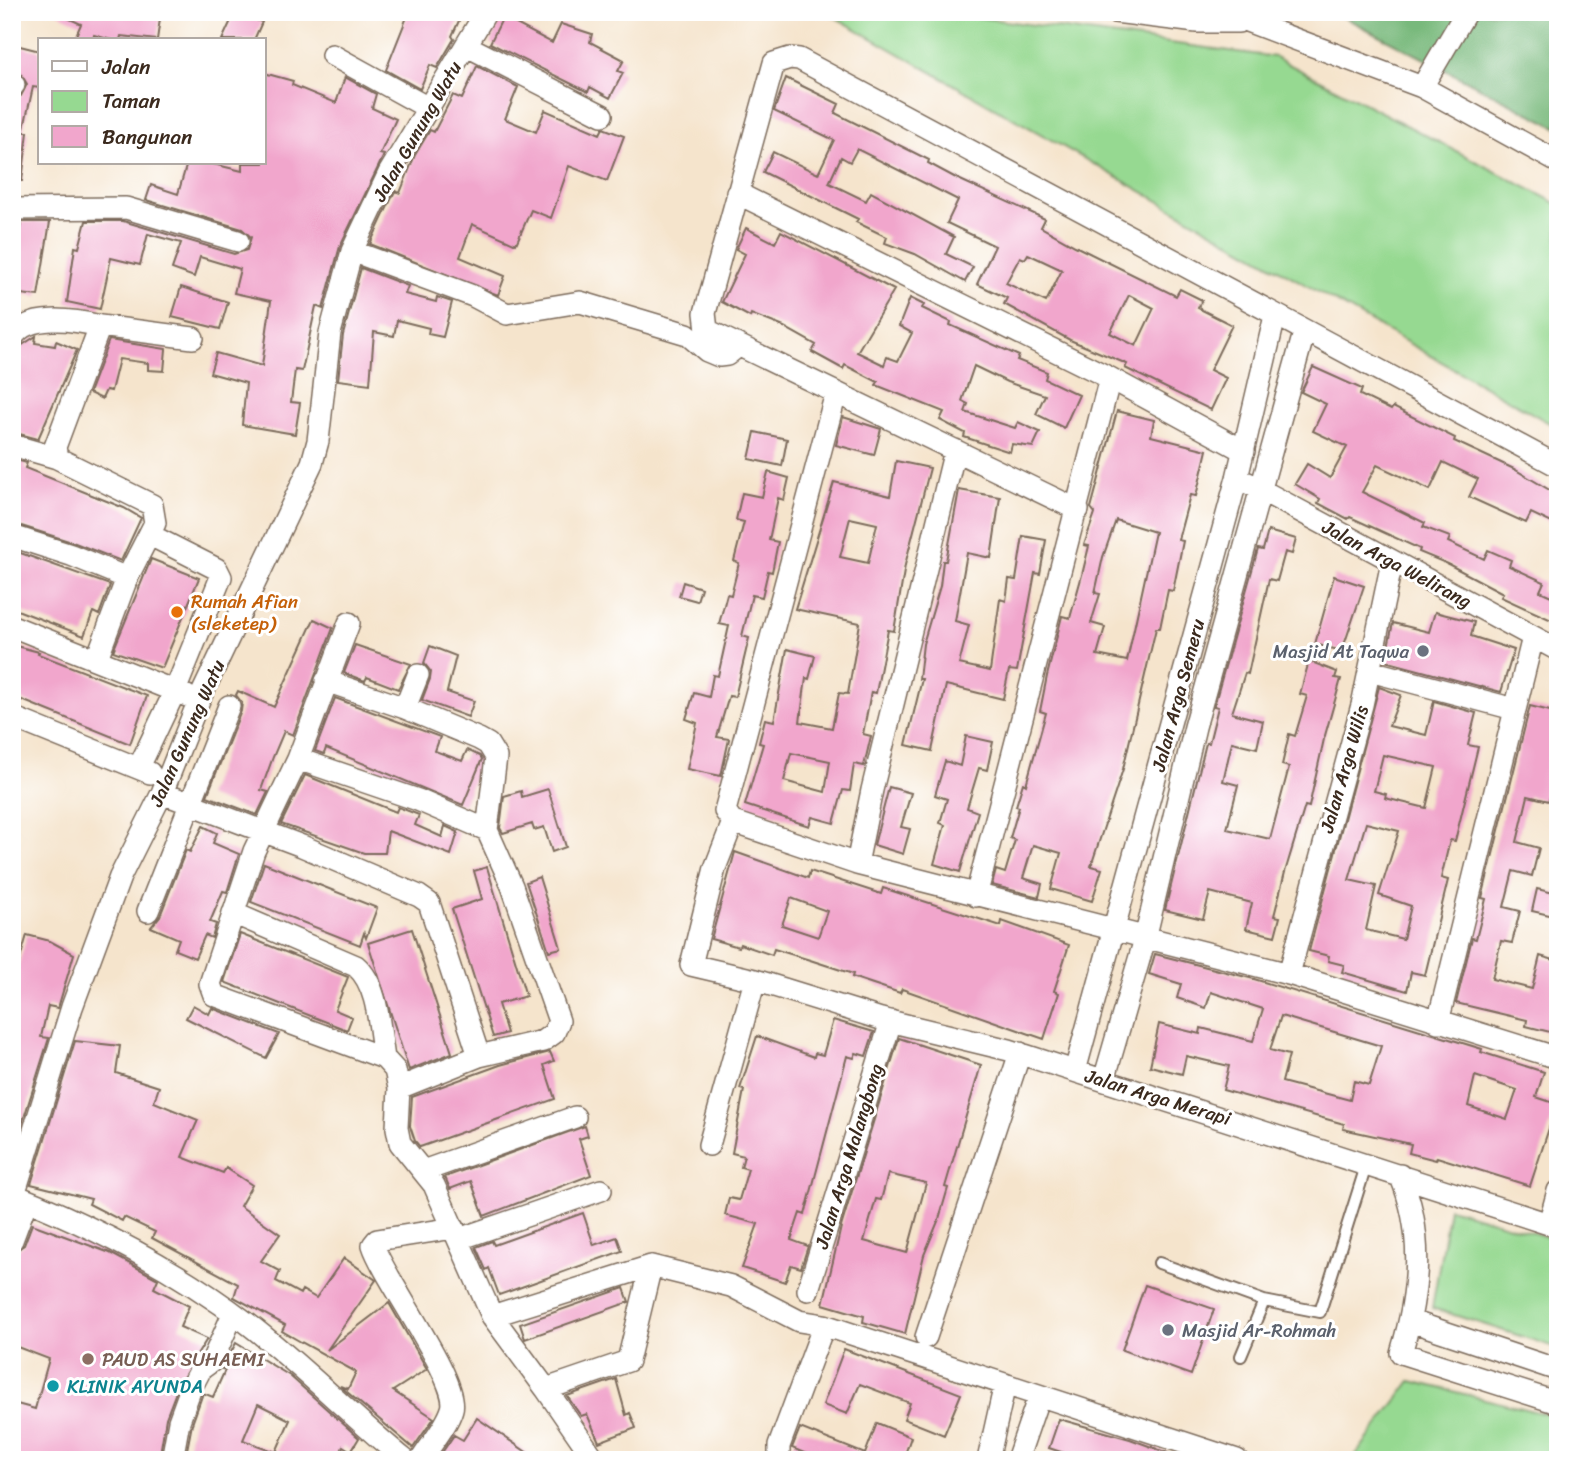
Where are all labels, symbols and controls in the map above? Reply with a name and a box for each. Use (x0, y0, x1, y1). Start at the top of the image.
legend (38, 38, 266, 164)
text: Jalan (101, 48, 150, 86)
street label: Jalan Gunung Watu (363, 54, 471, 208)
text: Taman (102, 82, 160, 120)
text: Bangunan (102, 118, 192, 156)
street label: Jalan Arga Welirang (1315, 510, 1478, 618)
place label: Rumah Afian (sleketep) (191, 585, 298, 640)
marker: Rumah Afian (sleketep) (169, 604, 185, 620)
street label: Jalan Arga Semeru (1141, 615, 1214, 776)
place label: Masjid At Taqwa (1273, 635, 1409, 668)
marker: Masjid At Taqwa (1415, 643, 1431, 659)
street label: Jalan Gunung Watu (139, 654, 234, 813)
street label: Jalan Arga Wilis (1310, 701, 1378, 838)
street label: Jalan Arga Malangbong (805, 1059, 893, 1254)
street label: Jalan Arga Merapi (1080, 1059, 1236, 1135)
place label: Masjid Ar-Rohmah (1182, 1314, 1336, 1347)
marker: Masjid Ar-Rohmah (1160, 1322, 1176, 1338)
place label: PAUD AS SUHAEMI (102, 1343, 266, 1376)
marker: PAUD AS SUHAEMI (80, 1351, 96, 1367)
place label: KLINIK AYUNDA (67, 1370, 203, 1403)
marker: KLINIK AYUNDA (45, 1378, 61, 1394)

